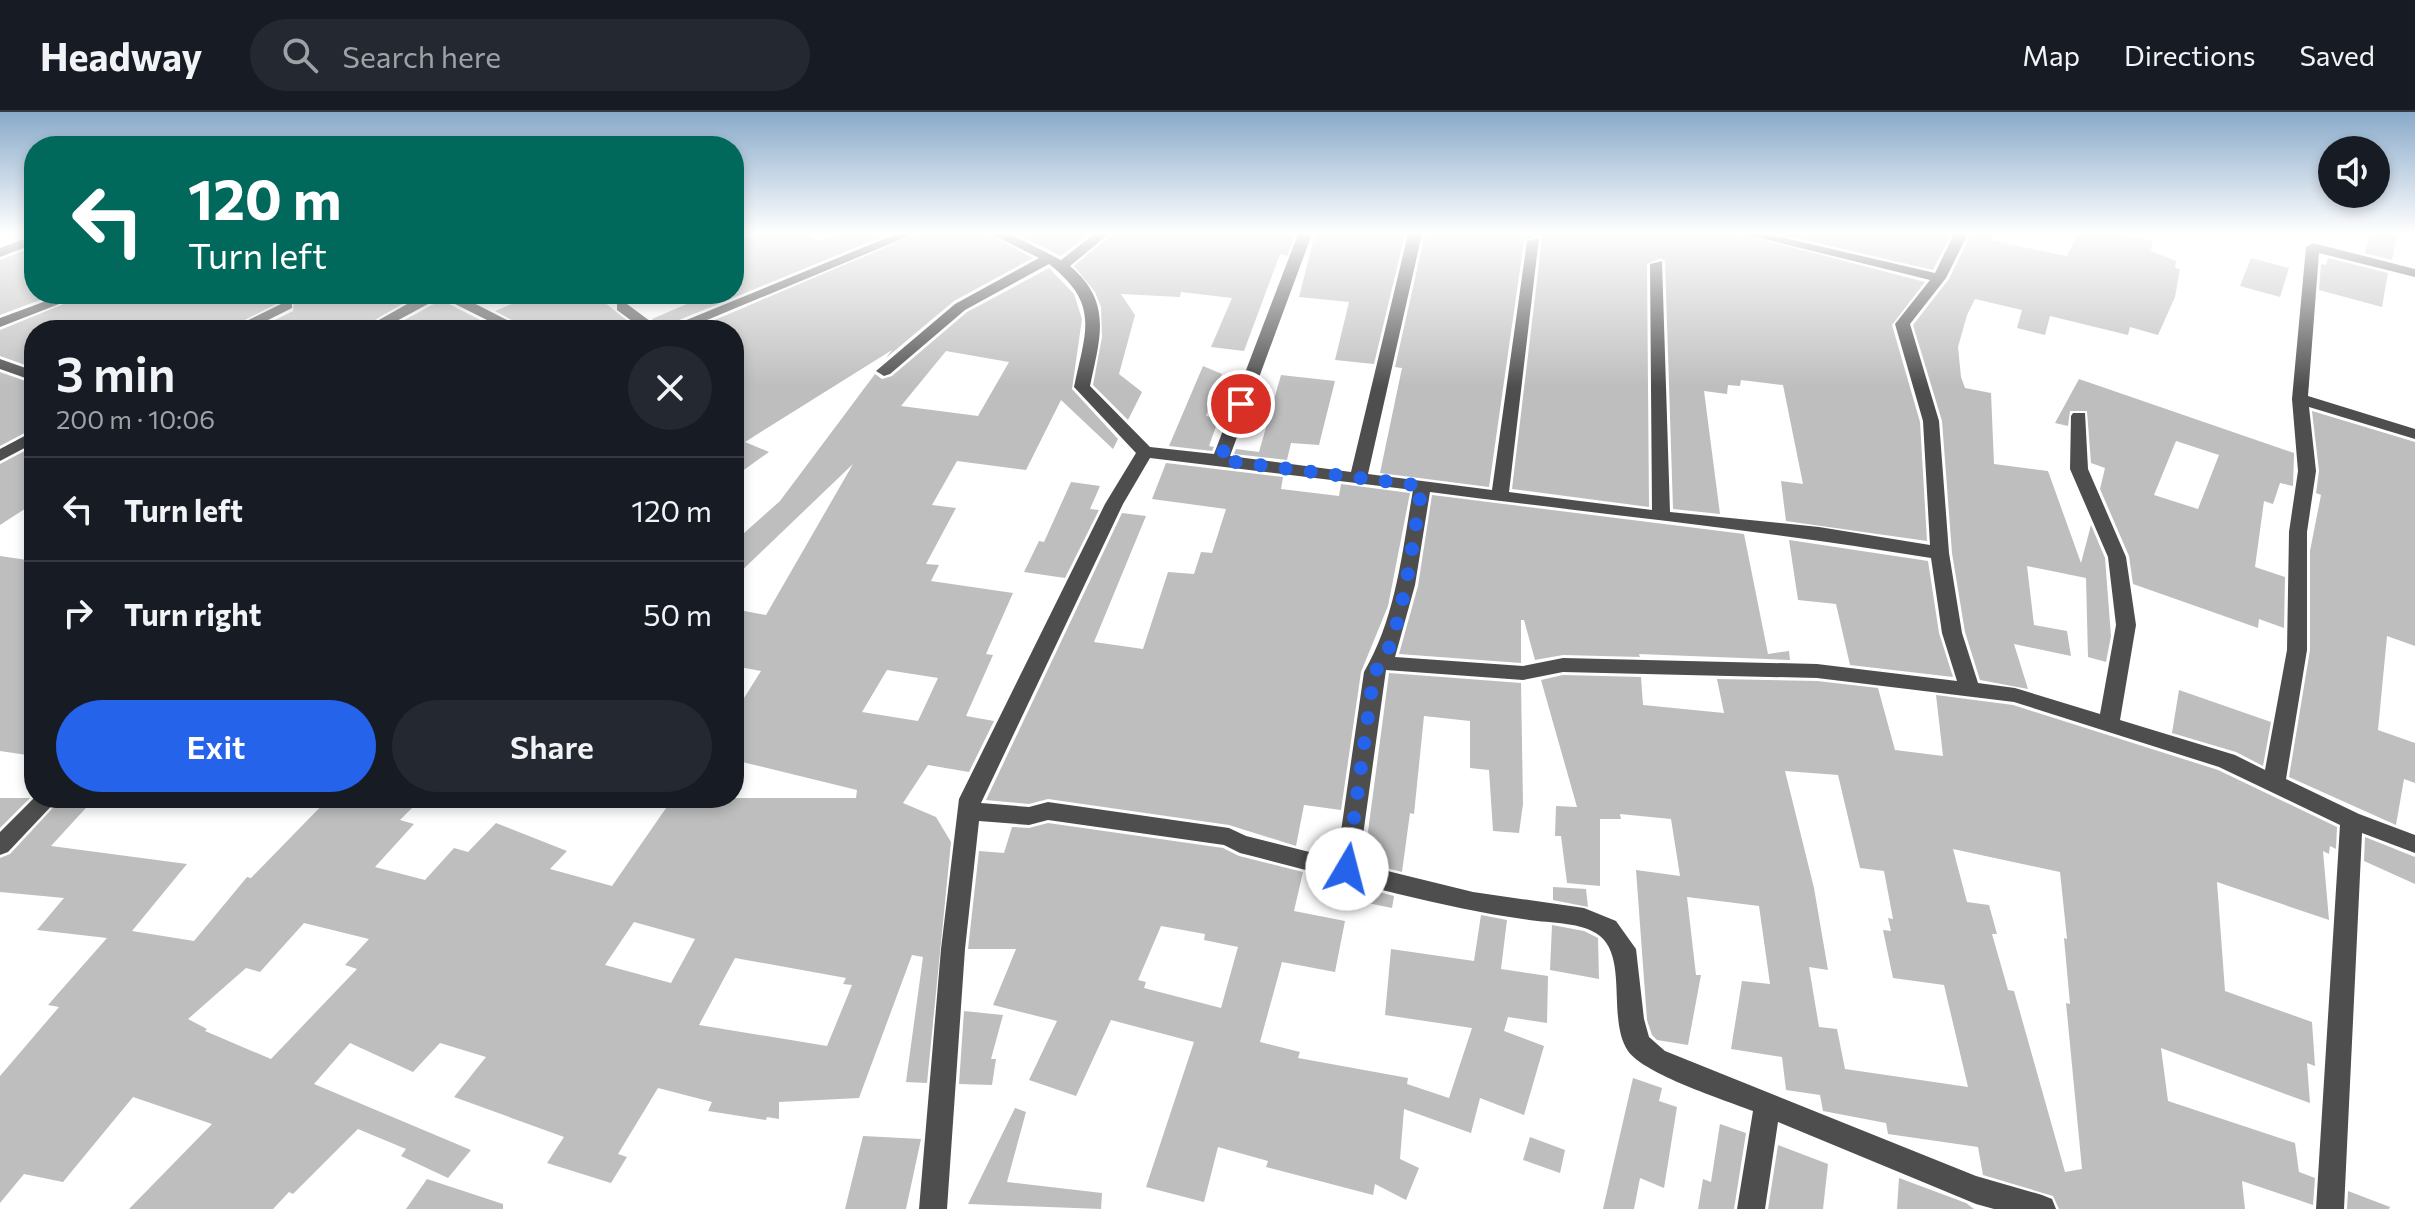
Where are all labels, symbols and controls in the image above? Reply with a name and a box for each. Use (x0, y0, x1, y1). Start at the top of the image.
search box (250, 19, 810, 91)
text: Headway (40, 32, 202, 79)
icon: search (278, 33, 322, 77)
text: Search here (342, 37, 501, 74)
text: Map (2022, 38, 2080, 72)
text: Directions (2124, 38, 2255, 72)
text: Saved (2299, 38, 2375, 72)
map controls (2318, 136, 2390, 208)
button: sound (2318, 136, 2390, 208)
text: 120 m (188, 163, 342, 232)
icon: left (56, 168, 160, 272)
text: Turn left (188, 232, 327, 276)
text: 3 min (56, 343, 176, 402)
button: close (628, 346, 712, 430)
pin (1207, 370, 1275, 438)
icon: arrive (1219, 382, 1263, 426)
text: 200 m · 10:06 (56, 403, 215, 434)
icon: left (56, 487, 100, 531)
text: Turn left (124, 491, 243, 528)
text: 120 m (631, 491, 712, 528)
icon: right (56, 591, 100, 635)
text: Turn right (124, 595, 261, 632)
text: 50 m (643, 595, 712, 632)
button: Exit (56, 700, 376, 792)
button: Share (392, 700, 712, 792)
position arrow (1305, 827, 1389, 911)

